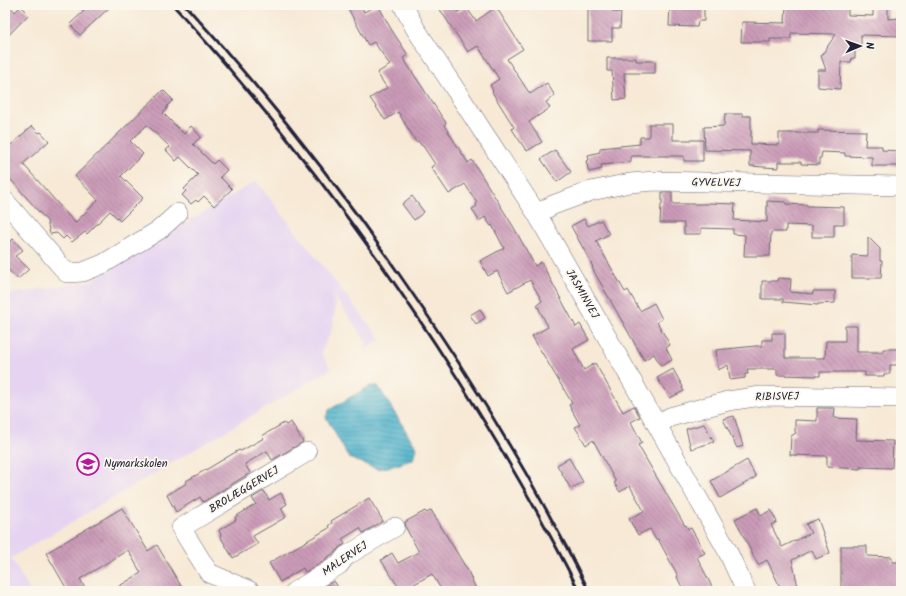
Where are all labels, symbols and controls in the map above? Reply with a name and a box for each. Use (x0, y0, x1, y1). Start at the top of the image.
north arrow (840, 26, 880, 66)
text: N (860, 42, 878, 50)
street label: GYVELVEJ (691, 174, 741, 192)
street label: JASMINVEJ (561, 266, 604, 323)
street label: RIBISVEJ (755, 388, 800, 406)
school or university icon: Nymarkskolen (75, 451, 101, 477)
place label: Nymarkskolen (104, 455, 168, 473)
street label: BROLÆGGERVEJ (205, 461, 283, 518)
street label: MALERVEJ (319, 537, 372, 581)

